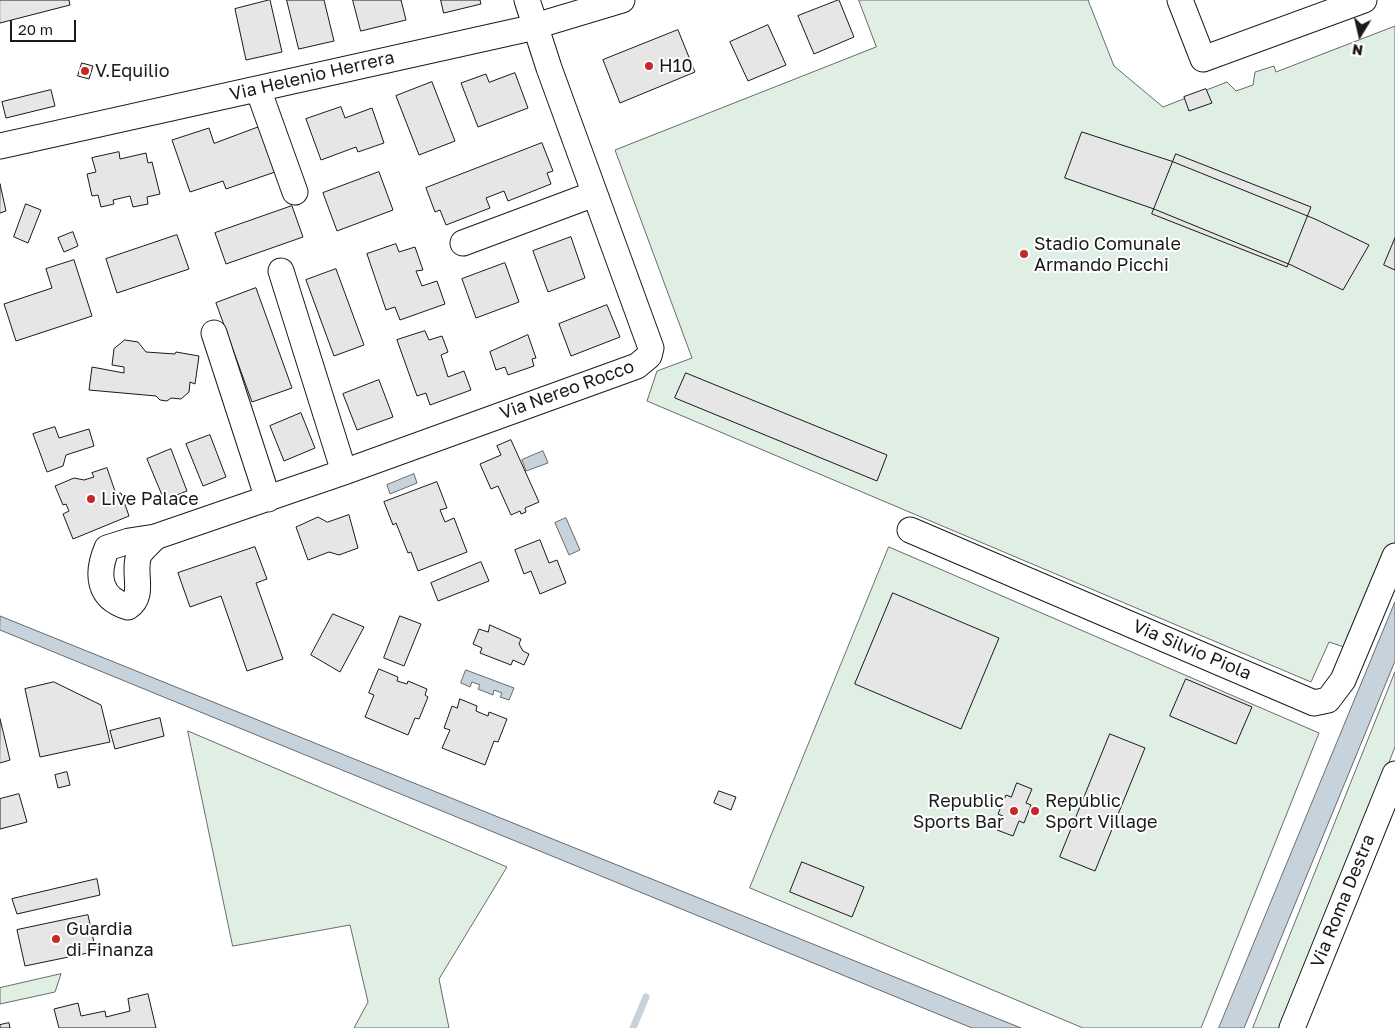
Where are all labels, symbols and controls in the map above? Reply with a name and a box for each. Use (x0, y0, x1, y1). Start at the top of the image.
scale bar (12, 10, 79, 42)
north arrow (1335, 10, 1385, 60)
text: 20 m (18, 20, 53, 38)
text: N (1351, 41, 1364, 60)
street label: Via Helenio Herrera (228, 47, 396, 105)
place label: H10 (659, 55, 693, 77)
place label: V.Equilio (95, 60, 169, 82)
marker: H10 (643, 60, 655, 72)
marker: V.Equilio (79, 65, 91, 77)
place label: Stadio Comunale Armando Picchi (1034, 233, 1181, 276)
marker: Stadio Comunale Armando Picchi (1018, 248, 1030, 260)
street label: Via Nereo Rocco (497, 356, 637, 424)
place label: Live Palace (101, 488, 199, 510)
marker: Live Palace (85, 493, 97, 505)
street label: Via Silvio Piola (1129, 615, 1255, 685)
place label: Republic Sports Bar (913, 790, 1004, 832)
place label: Republic Sport Village (1045, 790, 1158, 832)
marker: Republic Sports Bar (1008, 805, 1020, 817)
marker: Republic Sport Village (1029, 805, 1041, 817)
street label: Via Roma Destra (1306, 831, 1380, 971)
place label: Guardia di Finanza (66, 918, 154, 961)
marker: Guardia di Finanza (50, 933, 62, 945)

